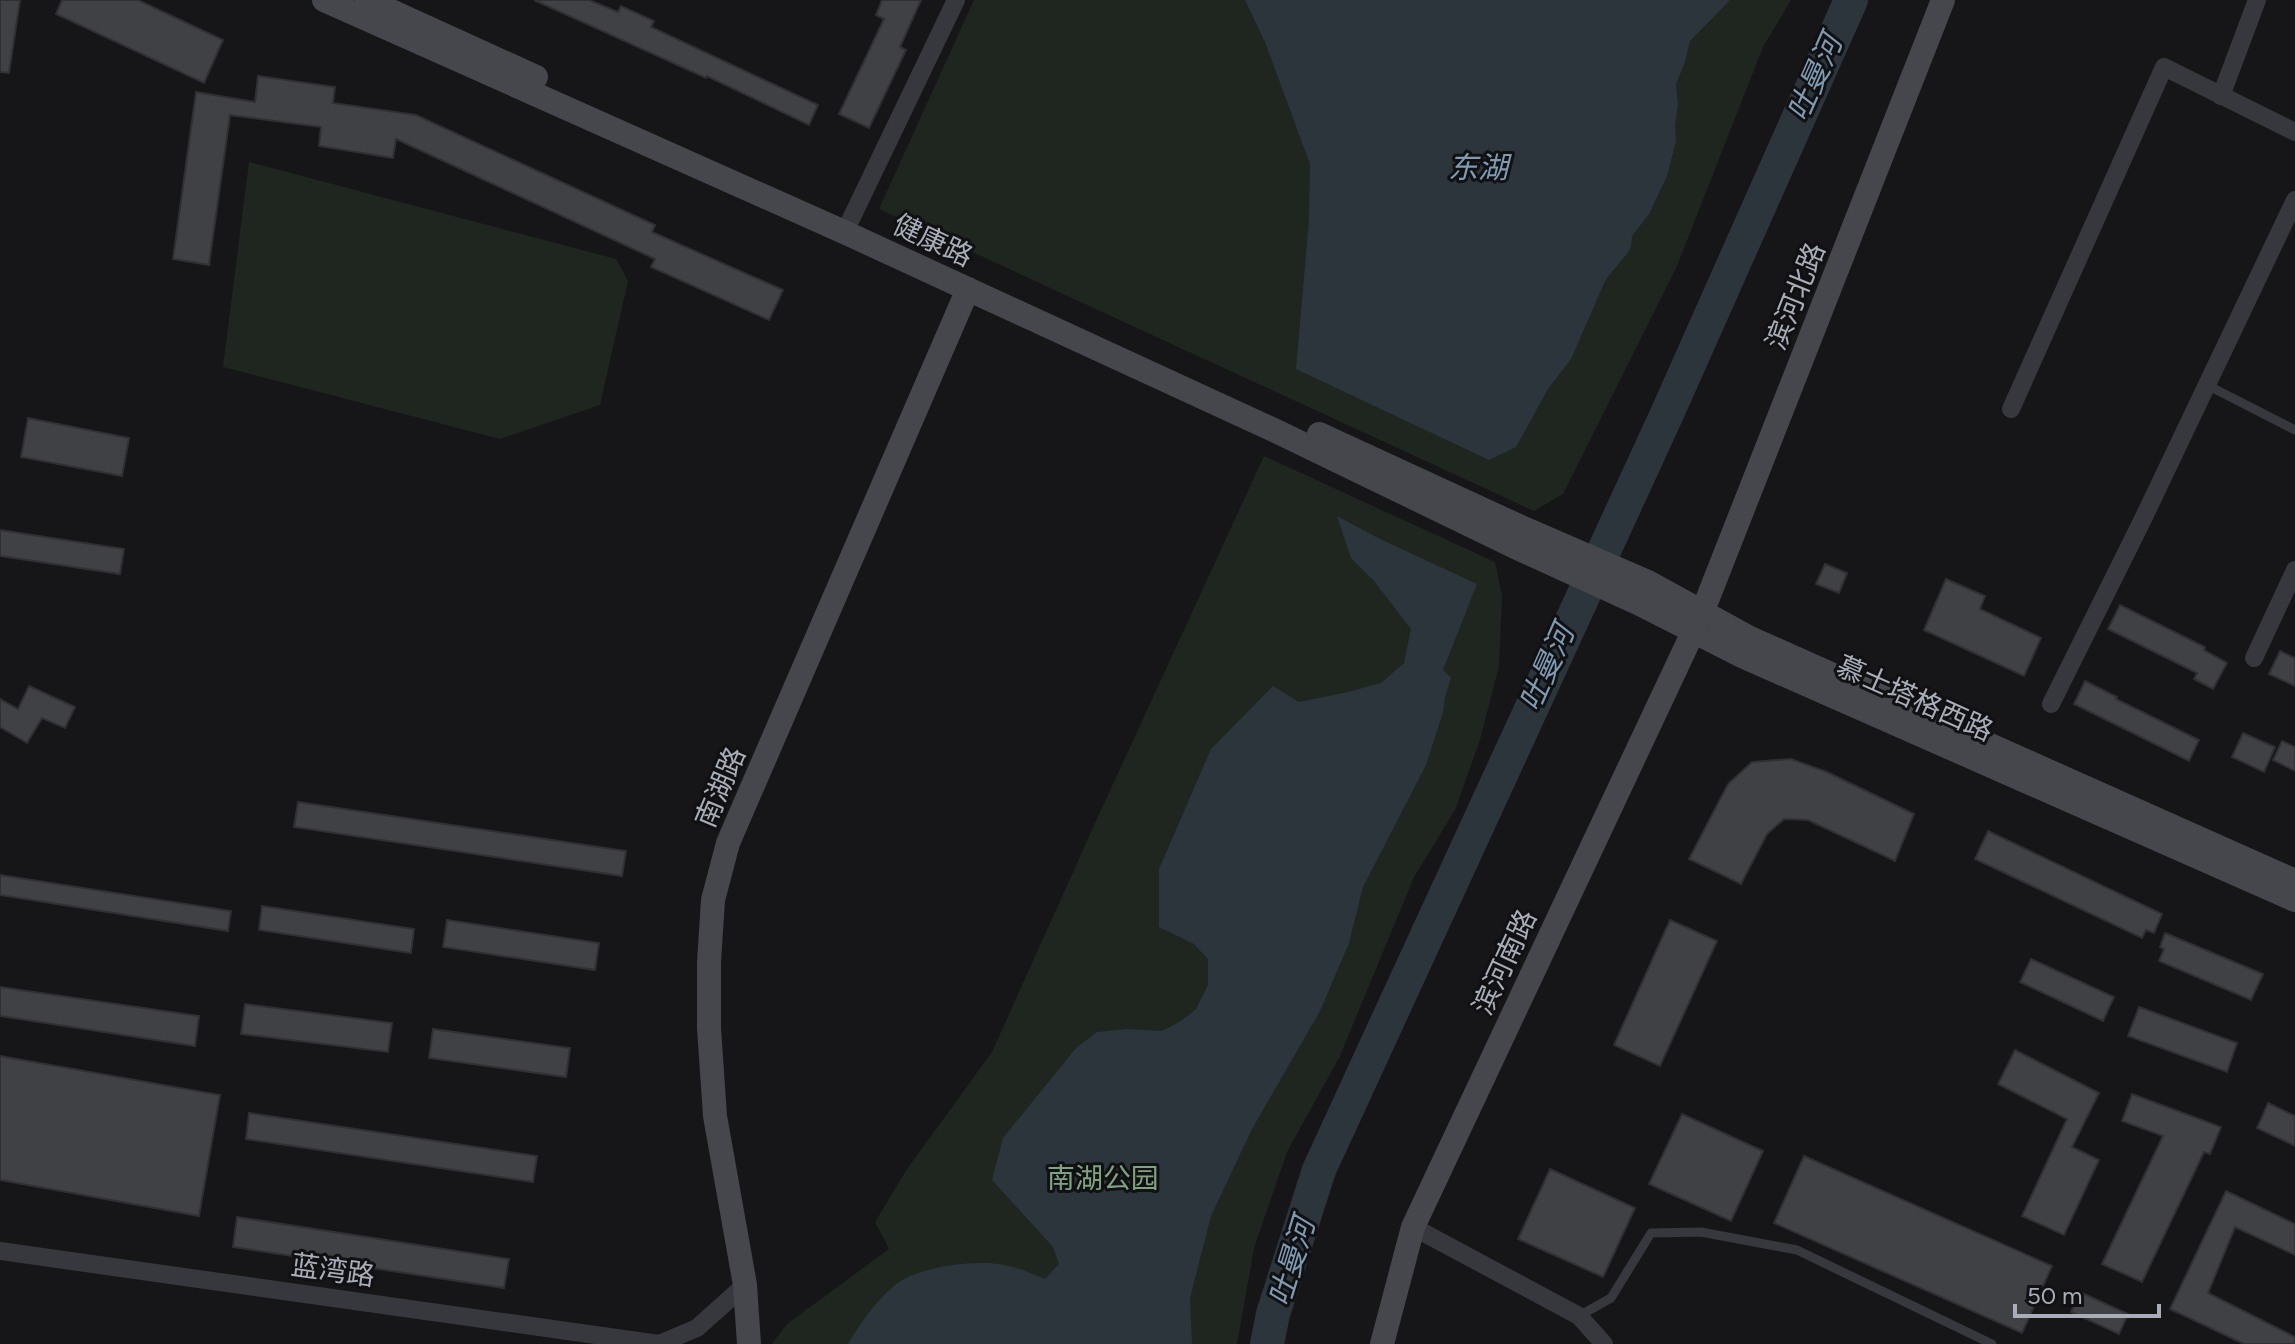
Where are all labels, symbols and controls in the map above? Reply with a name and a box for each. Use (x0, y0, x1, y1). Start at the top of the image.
water label: 吐曼河 (1779, 25, 1852, 126)
water label: 东湖 (1448, 149, 1512, 186)
street label: 健康路 (888, 207, 978, 273)
street label: 滨河北路 (1758, 238, 1832, 354)
water label: 吐曼河 (1511, 615, 1584, 716)
street label: 慕士塔格西路 (1831, 648, 1999, 748)
street label: 南湖路 (688, 742, 752, 832)
street label: 滨河南路 (1465, 904, 1543, 1020)
park label: 南湖公园 (1047, 1161, 1159, 1195)
water label: 吐曼河 (1261, 1209, 1324, 1310)
street label: 蓝湾路 (289, 1247, 377, 1293)
scale bar (2015, 1268, 2159, 1318)
text: 50 m (2027, 1281, 2083, 1310)

